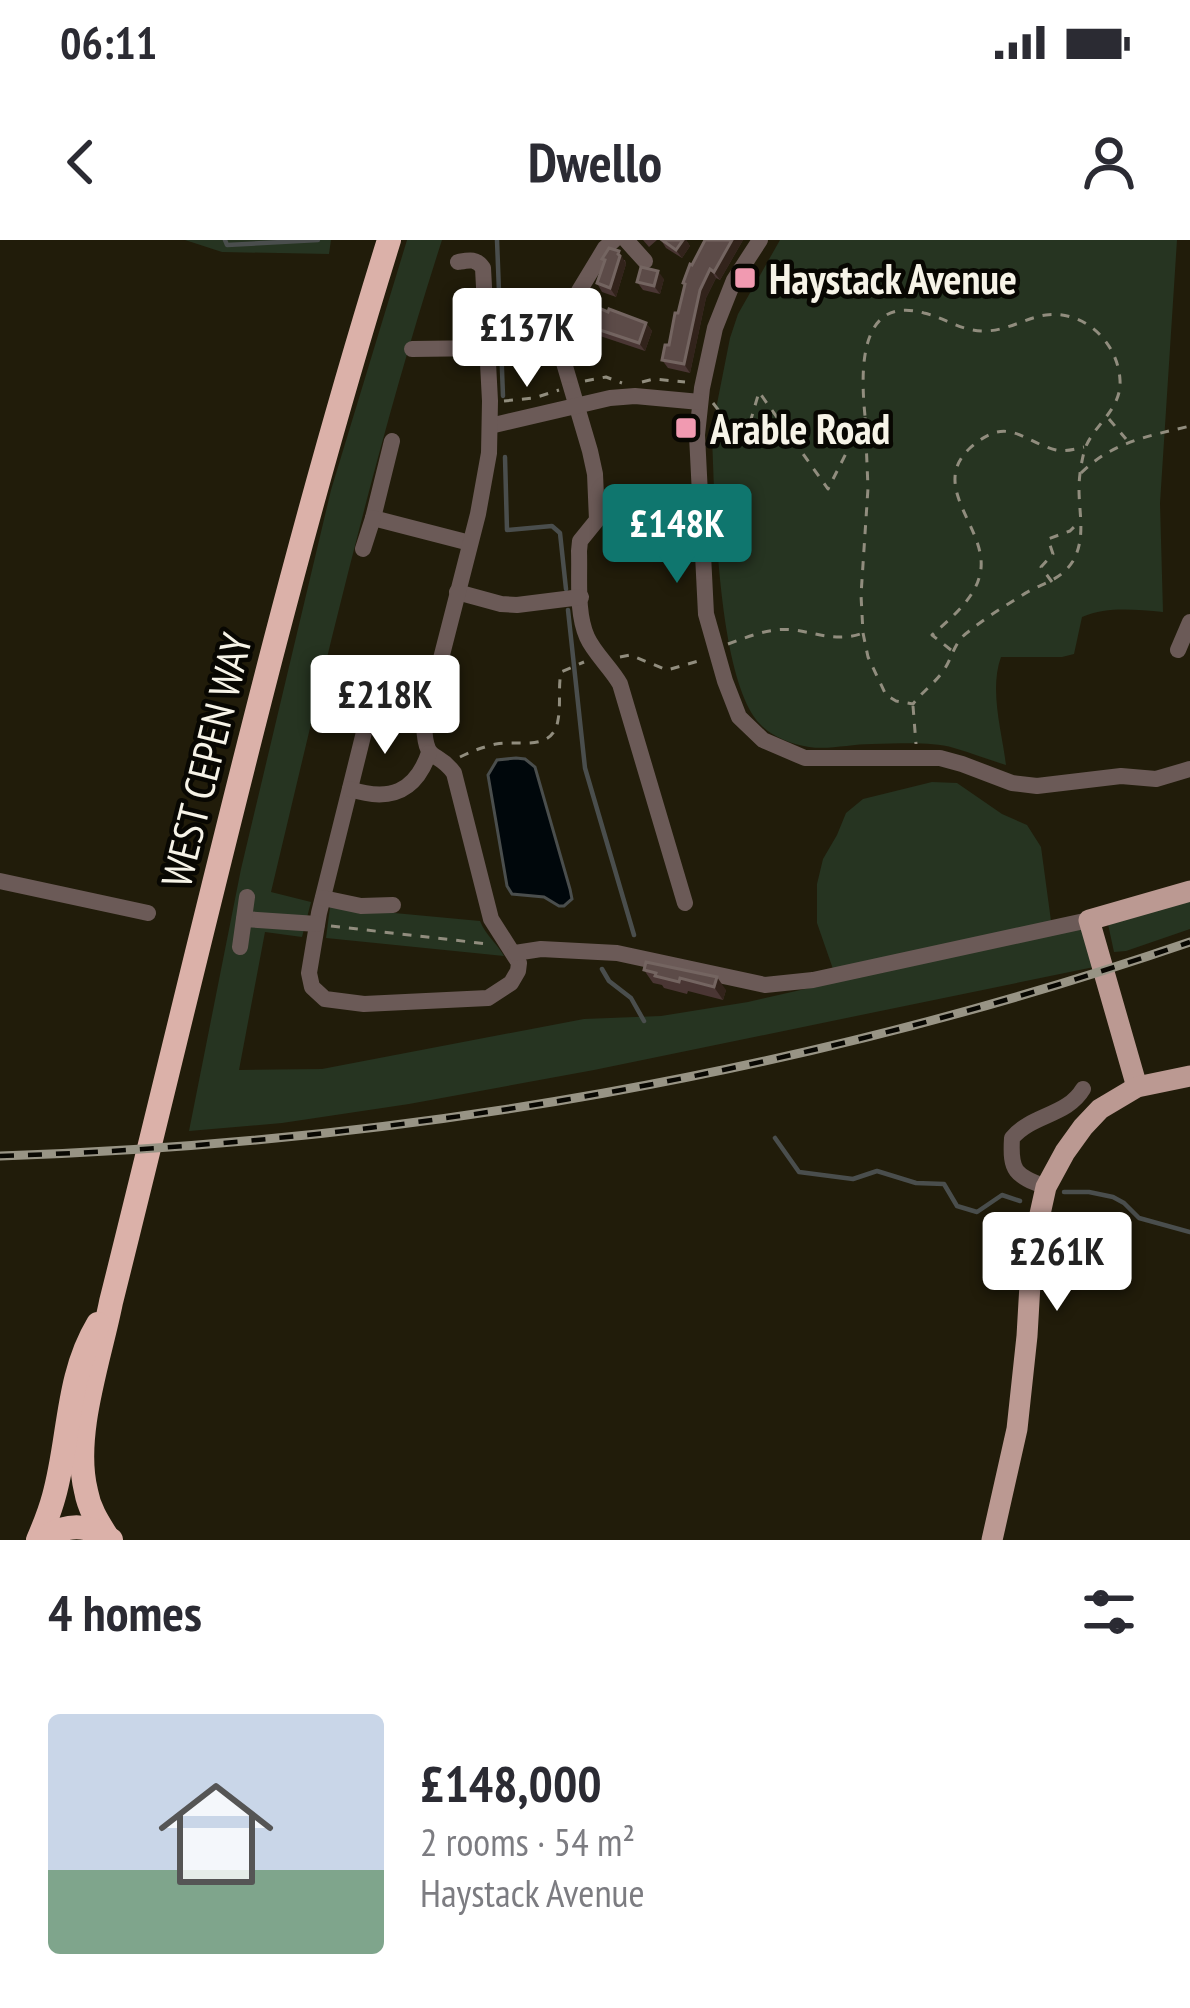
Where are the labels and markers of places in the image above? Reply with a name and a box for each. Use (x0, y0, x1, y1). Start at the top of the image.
place label: Haystack Avenue (769, 251, 1017, 306)
marker: Haystack Avenue (732, 265, 758, 291)
pin: £137K (443, 288, 611, 390)
place label: Arable Road (709, 401, 890, 456)
marker: Arable Road (673, 415, 699, 441)
pin: £148K (593, 484, 761, 586)
pin: £218K (301, 655, 469, 757)
pin: £261K (973, 1212, 1141, 1314)

